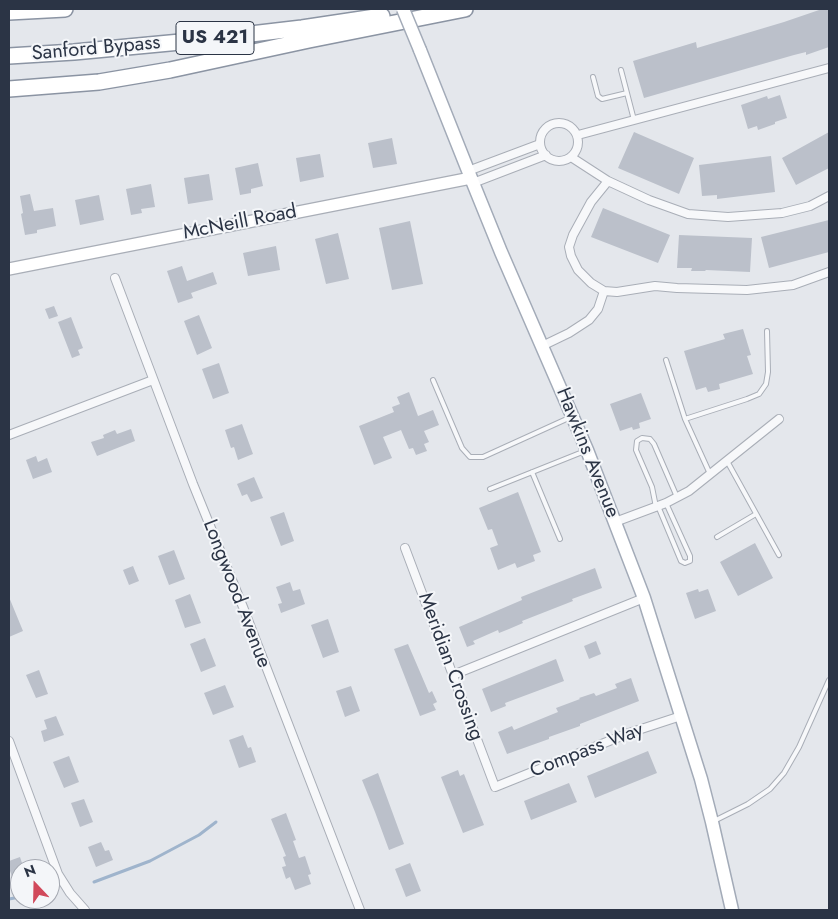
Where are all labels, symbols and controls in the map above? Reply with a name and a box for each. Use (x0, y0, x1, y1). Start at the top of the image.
road number: US 421 (176, 22, 254, 54)
street label: Sanford Bypass (31, 31, 161, 67)
street label: McNeill Road (181, 200, 299, 246)
street label: Hawkins Avenue (550, 384, 624, 522)
street label: Longwood Avenue (197, 517, 275, 671)
street label: Meridian Crossing (412, 590, 488, 744)
street label: Compass Way (527, 718, 647, 784)
north arrow (10, 859, 60, 909)
text: N (21, 860, 39, 882)

